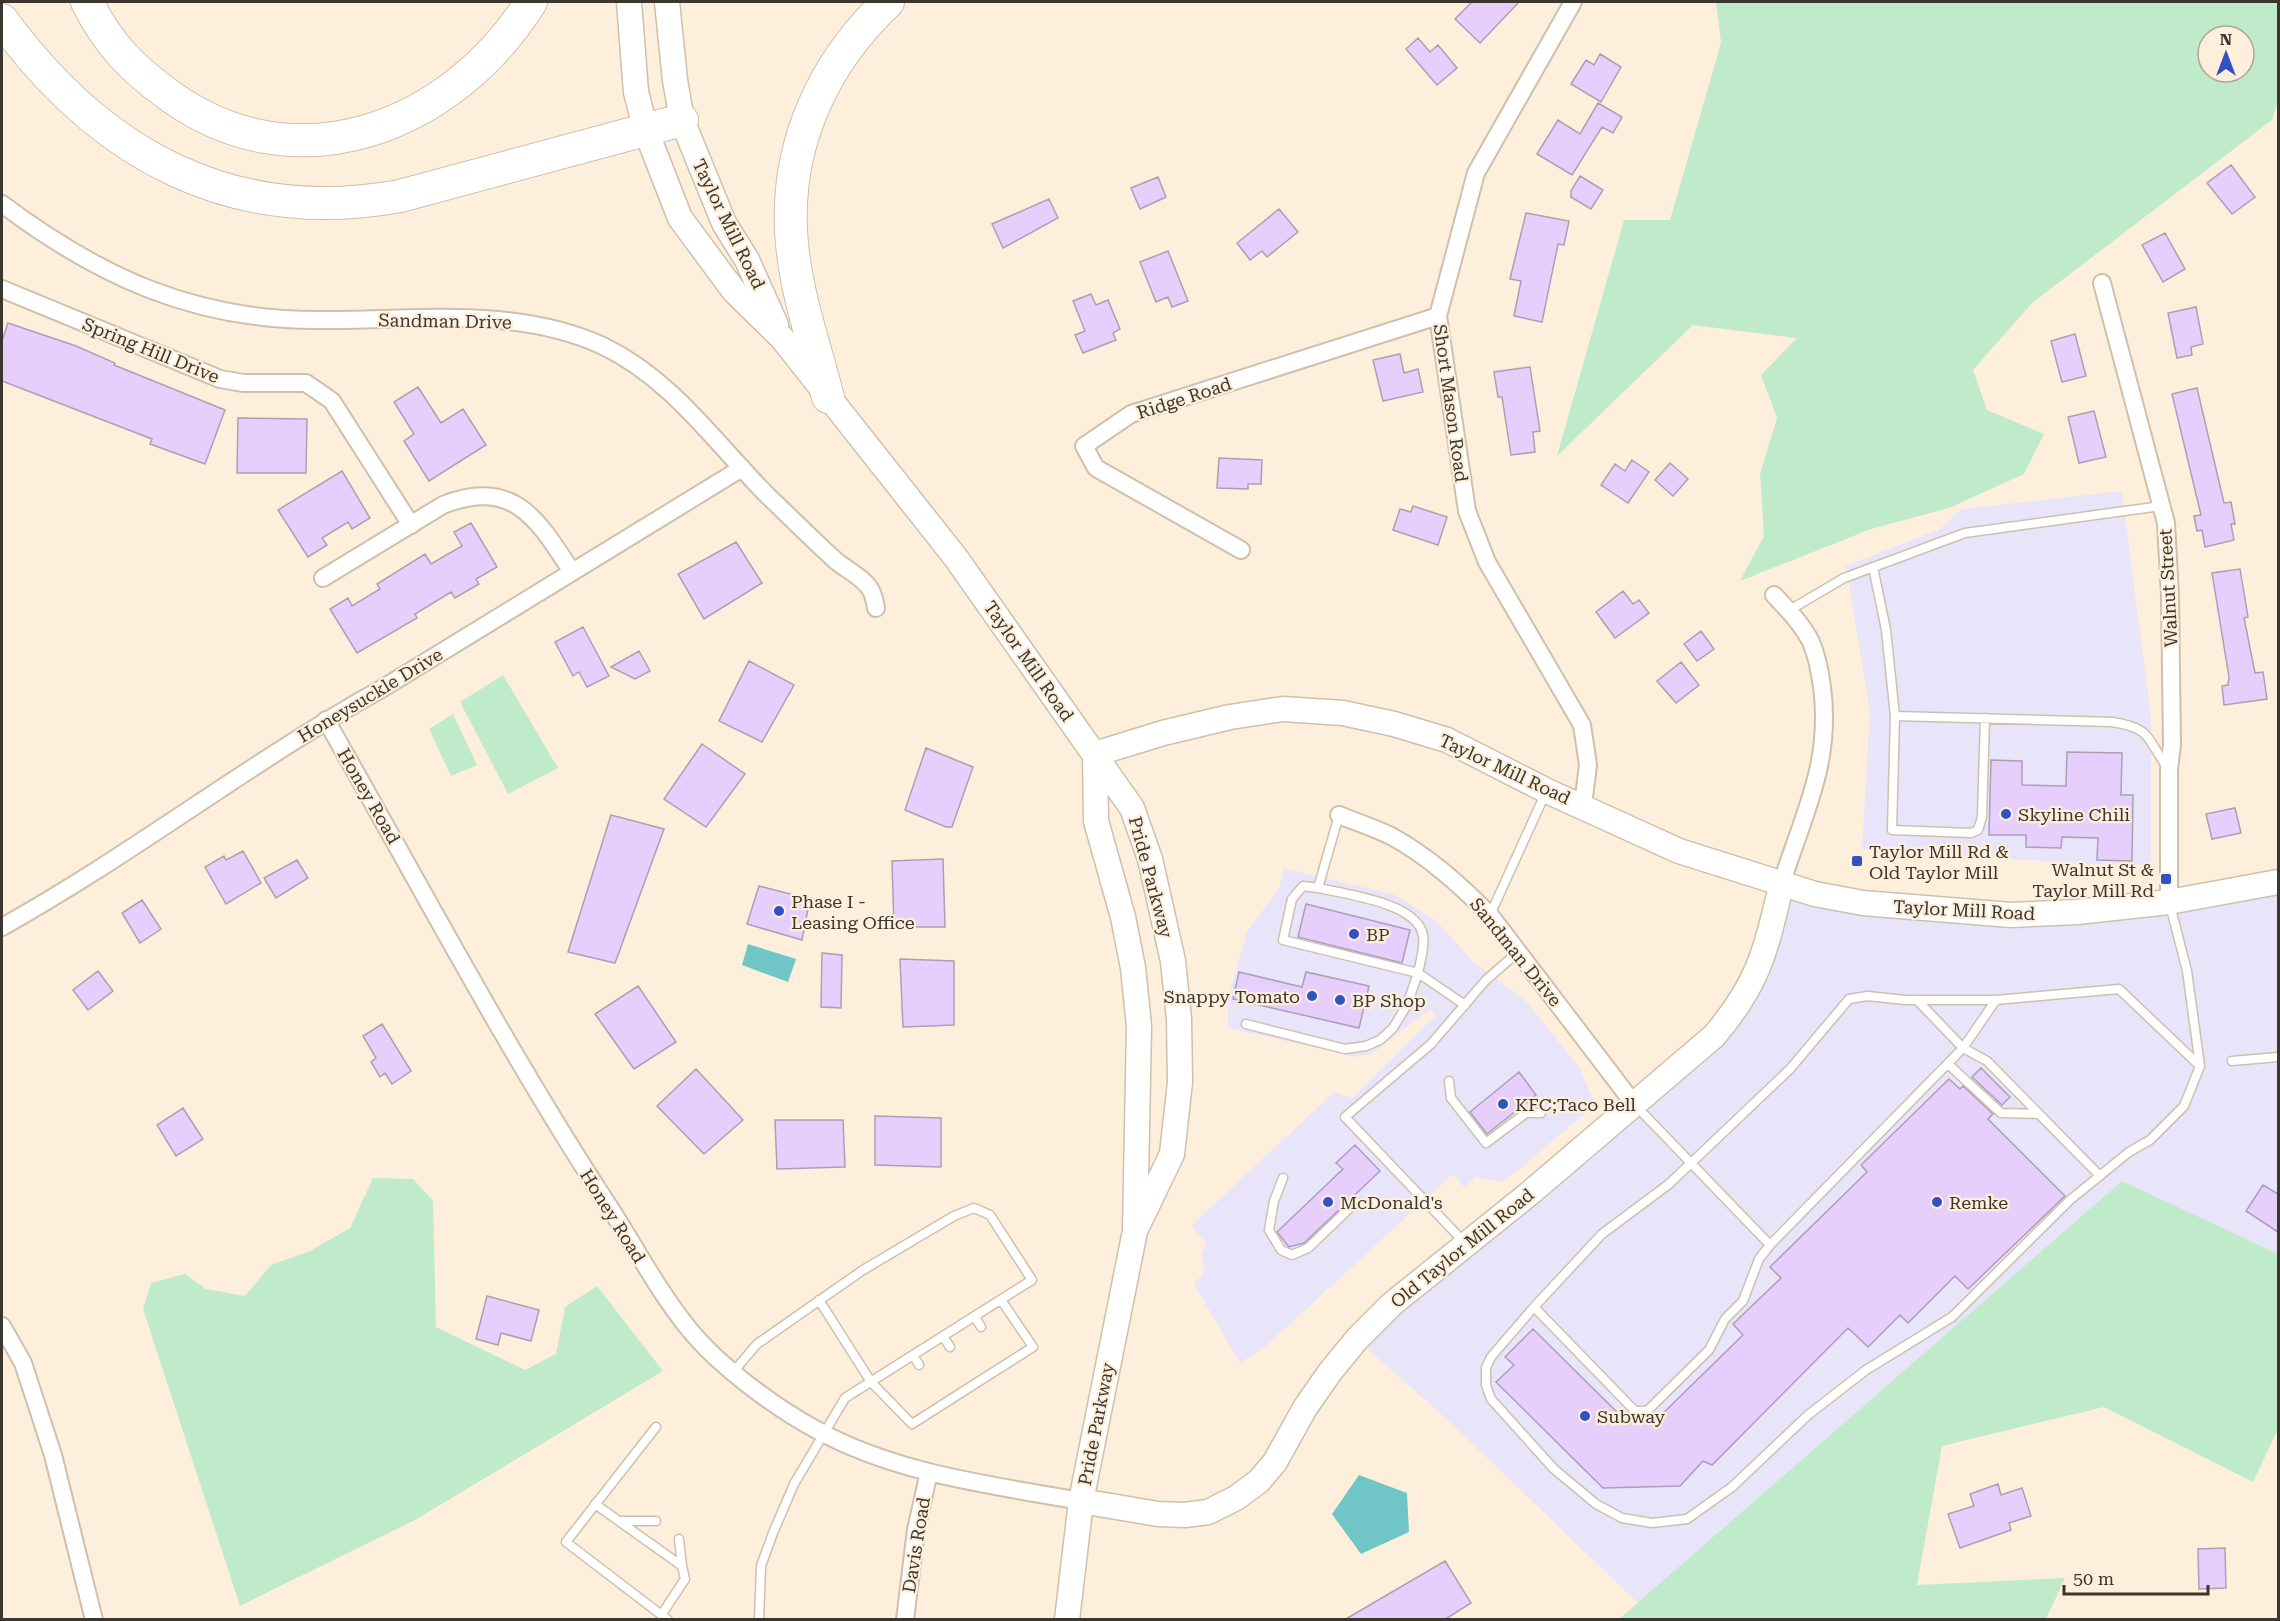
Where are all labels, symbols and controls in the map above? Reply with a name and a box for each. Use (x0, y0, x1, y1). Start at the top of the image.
north arrow (2196, 24, 2256, 84)
text: N (2220, 30, 2232, 49)
street label: Taylor Mill Road (688, 155, 770, 293)
street label: Sandman Drive (378, 309, 512, 333)
street label: Spring Hill Drive (79, 313, 223, 387)
street label: Short Mason Road (1430, 323, 1473, 484)
street label: Ridge Road (1134, 373, 1234, 423)
street label: Walnut Street (2154, 528, 2182, 648)
street label: Taylor Mill Road (980, 597, 1079, 726)
street label: Honeysuckle Drive (294, 643, 446, 747)
street label: Taylor Mill Road (1436, 729, 1574, 809)
street label: Honey Road (333, 745, 405, 848)
place label: Skyline Chili (2018, 804, 2130, 825)
marker: Skyline Chili (1999, 807, 2013, 821)
street label: Pride Parkway (1125, 814, 1177, 940)
place label: Taylor Mill Rd & Old Taylor Mill (1869, 841, 2009, 883)
marker: Taylor Mill Rd & Old Taylor Mill (1850, 854, 1864, 868)
place label: Walnut St & Taylor Mill Rd (2032, 859, 2154, 901)
marker: Walnut St & Taylor Mill Rd (2159, 872, 2173, 886)
place label: Phase I - Leasing Office (791, 891, 915, 933)
street label: Sandman Drive (1466, 893, 1566, 1011)
street label: Taylor Mill Road (1892, 896, 2036, 924)
marker: Phase I - Leasing Office (772, 904, 786, 918)
place label: BP (1366, 924, 1390, 945)
marker: BP (1347, 927, 1361, 941)
place label: Snappy Tomato (1164, 986, 1300, 1007)
marker: Snappy Tomato (1305, 989, 1319, 1003)
place label: BP Shop (1352, 990, 1426, 1011)
marker: BP Shop (1333, 993, 1347, 1007)
place label: KFC;Taco Bell (1515, 1094, 1636, 1115)
marker: KFC;Taco Bell (1496, 1097, 1510, 1111)
street label: Honey Road (576, 1165, 650, 1267)
street label: Old Taylor Mill Road (1386, 1184, 1538, 1312)
place label: McDonald's (1340, 1192, 1443, 1213)
place label: Remke (1949, 1192, 2008, 1213)
marker: McDonald's (1321, 1195, 1335, 1209)
marker: Remke (1930, 1195, 1944, 1209)
street label: Pride Parkway (1074, 1360, 1118, 1487)
place label: Subway (1597, 1406, 1666, 1427)
marker: Subway (1578, 1409, 1592, 1423)
street label: Davis Road (898, 1495, 934, 1594)
scale bar (2064, 1558, 2208, 1596)
text: 50 m (2073, 1568, 2114, 1589)

